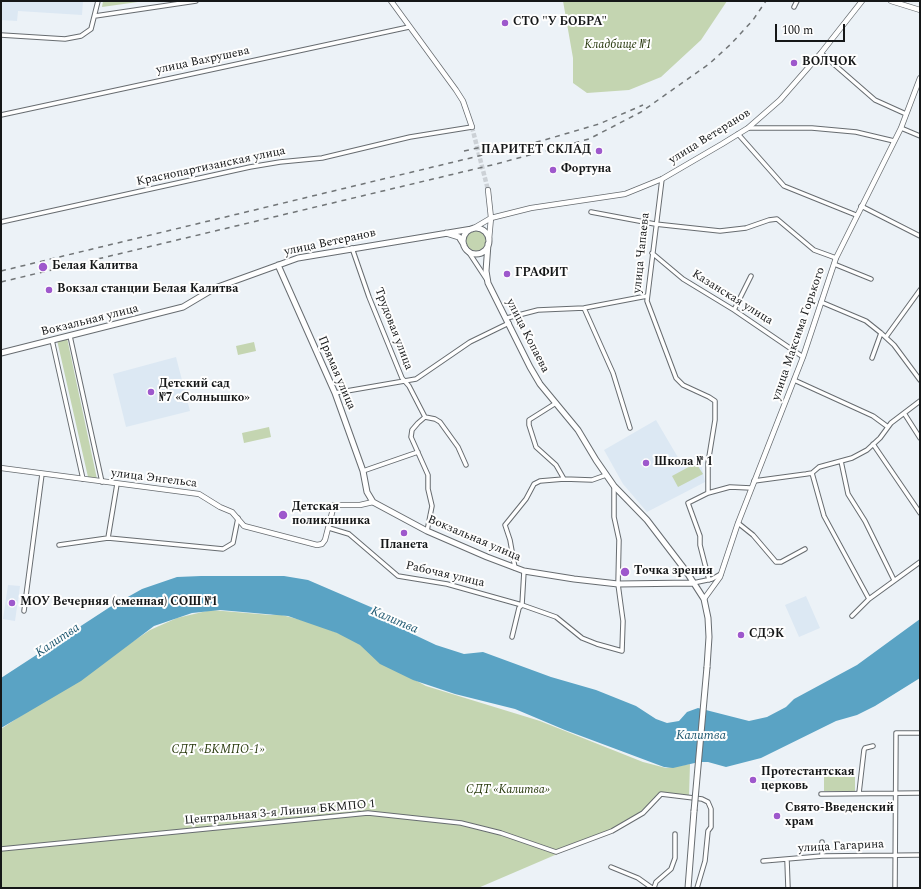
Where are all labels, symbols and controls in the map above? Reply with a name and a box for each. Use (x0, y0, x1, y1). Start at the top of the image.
place label: СТО "У БОБРА" (513, 16, 607, 30)
scale bar (777, 16, 847, 42)
marker: СТО "У БОБРА" (500, 18, 510, 28)
text: 100 m (782, 21, 813, 40)
park label: Кладбище №1 (584, 39, 652, 53)
street label: улица Вахрушева (155, 44, 251, 78)
place label: ВОЛЧОК (802, 56, 857, 70)
marker: ВОЛЧОК (789, 58, 799, 68)
street label: улица Ветеранов (667, 106, 753, 168)
street label: Краснопартизанская улица (135, 144, 287, 190)
place label: ПАРИТЕТ СКЛАД (481, 144, 591, 158)
marker: ПАРИТЕТ СКЛАД (594, 146, 604, 156)
place label: Фортуна (561, 163, 611, 177)
marker: Фортуна (548, 165, 558, 175)
street label: улица Чапаева (631, 212, 653, 294)
street label: улица Ветеранов (283, 226, 377, 260)
place label: Белая Калитва (52, 260, 138, 274)
marker: Белая Калитва (37, 261, 49, 273)
street label: улица Максима Горького (769, 265, 829, 403)
place label: ГРАФИТ (515, 267, 568, 281)
street label: Казанская улица (689, 267, 775, 329)
marker: ГРАФИТ (502, 269, 512, 279)
place label: Вокзал станции Белая Калитва (57, 283, 238, 297)
marker: Вокзал станции Белая Калитва (44, 285, 54, 295)
street label: Трудовая улица (371, 286, 415, 372)
street label: улица Копаева (502, 297, 552, 375)
street label: Вокзальная улица (40, 302, 140, 340)
street label: Прямая улица (314, 334, 358, 412)
place label: Детский сад №7 «Солнышко» (159, 378, 250, 406)
marker: Детский сад №7 «Солнышко» (146, 387, 156, 397)
place label: Школа № 1 (654, 456, 713, 470)
marker: Школа № 1 (641, 458, 651, 468)
street label: улица Энгельса (110, 467, 198, 491)
place label: Детская поликлиника (292, 501, 370, 529)
marker: Детская поликлиника (277, 509, 289, 521)
street label: Вокзальная улица (425, 513, 523, 565)
marker: Планета (399, 528, 409, 538)
place label: Планета (380, 539, 428, 553)
street label: Рабочая улица (404, 559, 486, 591)
place label: Точка зрения (634, 565, 713, 579)
marker: Точка зрения (619, 566, 631, 578)
place label: МОУ Вечерняя (сменная) СОШ №1 (20, 596, 218, 610)
marker: МОУ Вечерняя (сменная) СОШ №1 (7, 598, 17, 608)
water label: Калитва (368, 604, 420, 638)
water label: Калитва (33, 621, 83, 661)
place label: СДЭК (749, 628, 784, 642)
marker: СДЭК (736, 630, 746, 640)
water label: Калитва (676, 728, 726, 744)
park label: СДТ «БКМПО-1» (171, 744, 265, 758)
place label: Протестантская церковь (761, 766, 855, 794)
marker: Протестантская церковь (748, 775, 758, 785)
park label: СДТ «Калитва» (466, 784, 550, 798)
street label: Центральная 3-я Линия БКМПО 1 (184, 797, 376, 829)
place label: Свято-Введенский храм (785, 802, 894, 830)
marker: Свято-Введенский храм (772, 811, 782, 821)
street label: улица Гагарина (798, 838, 884, 856)

